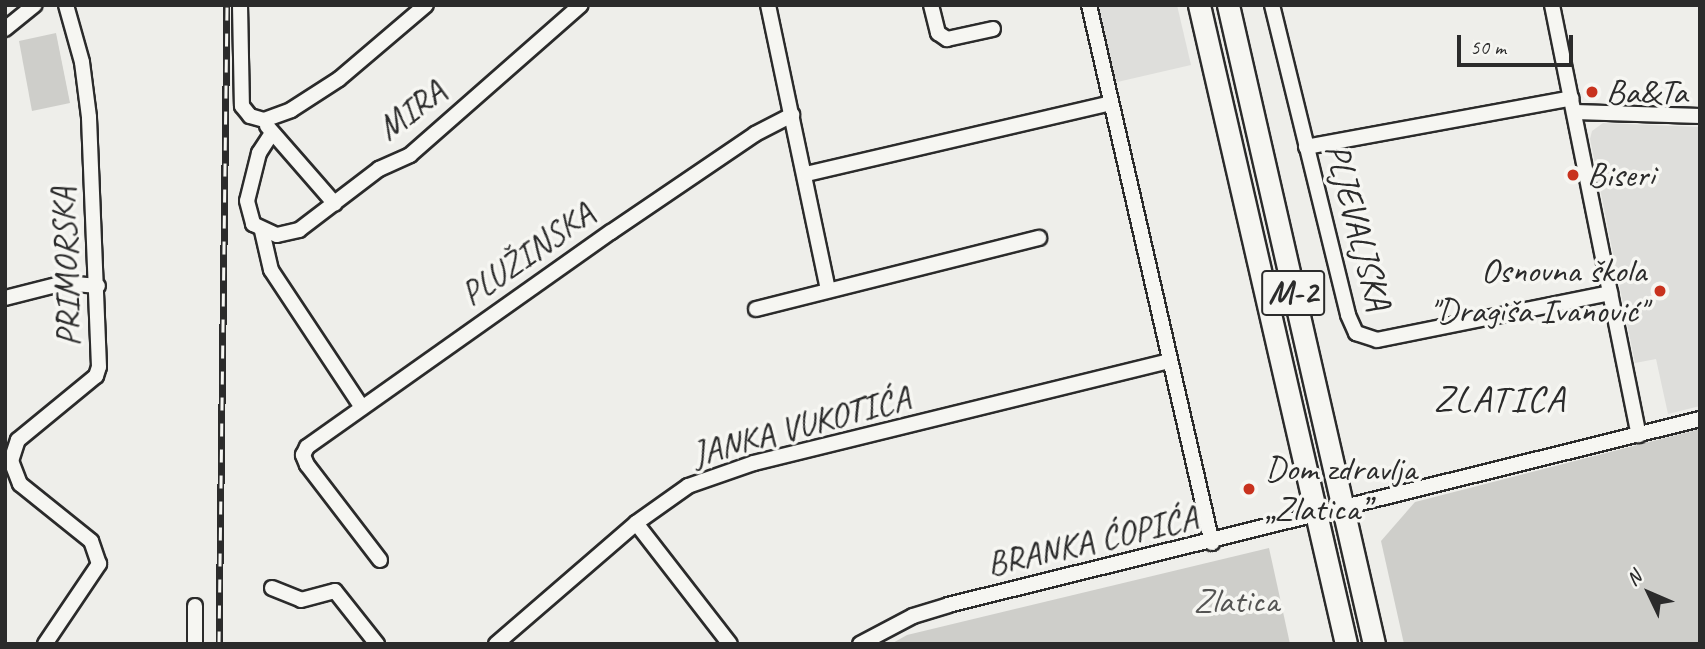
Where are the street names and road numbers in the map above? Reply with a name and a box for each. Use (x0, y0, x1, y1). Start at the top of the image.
street label: MIRA (369, 71, 453, 149)
street label: PLJEVALJSKA (1316, 139, 1400, 315)
street label: PRIMORSKA (42, 187, 90, 347)
street label: PLUŽINSKA (452, 193, 602, 315)
road number: M-2 (1260, 264, 1326, 322)
street label: JANKA VUKOTIĆA (688, 377, 914, 475)
street label: BRANKA ĆOPIĆA (983, 496, 1201, 586)

